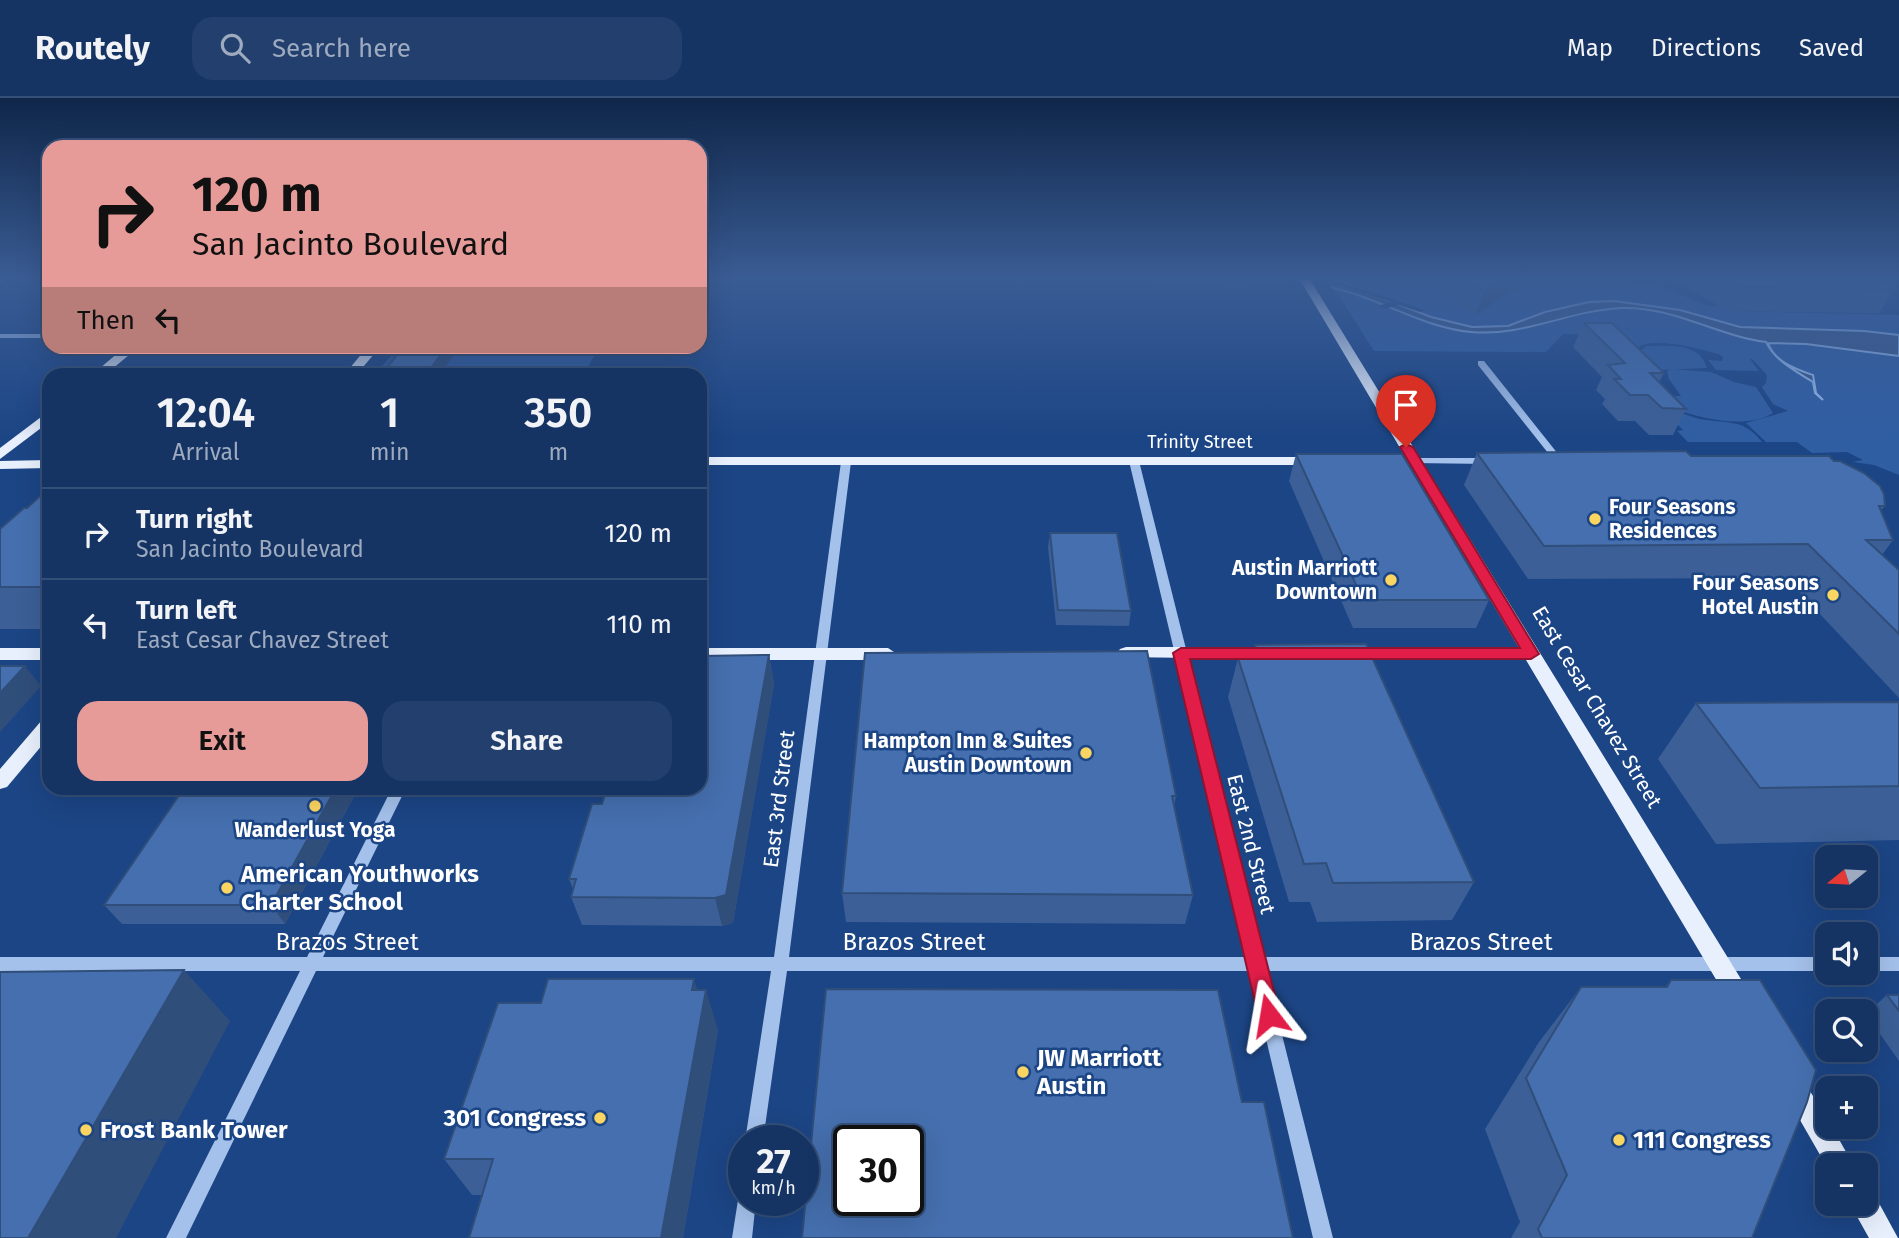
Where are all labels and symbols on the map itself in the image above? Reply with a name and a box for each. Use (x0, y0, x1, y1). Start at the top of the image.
pin (1376, 375, 1436, 447)
street label: Trinity Street (1147, 431, 1253, 453)
place label: Four Seasons Residences (1609, 494, 1736, 544)
marker: Four Seasons Residences (1587, 511, 1603, 527)
place label: Austin Marriott Downtown (1231, 555, 1378, 605)
place label: Four Seasons Hotel Austin (1692, 570, 1819, 620)
marker: Austin Marriott Downtown (1383, 572, 1399, 588)
marker: Four Seasons Hotel Austin (1825, 587, 1841, 603)
street label: East Cesar Chavez Street (1526, 601, 1668, 813)
street label: East 3rd Street (758, 728, 800, 869)
place label: Hampton Inn & Suites Austin Downtown (863, 728, 1072, 778)
marker: Hampton Inn & Suites Austin Downtown (1078, 745, 1094, 761)
street label: East 2nd Street (1221, 772, 1281, 917)
marker: Wanderlust Yoga (307, 798, 323, 814)
place label: Wanderlust Yoga (235, 817, 395, 843)
north arrow (1815, 845, 1878, 908)
place label: American Youthworks Charter School (240, 860, 479, 916)
marker: American Youthworks Charter School (219, 880, 235, 896)
street label: Brazos Street (275, 928, 419, 956)
street label: Brazos Street (842, 928, 986, 956)
street label: Brazos Street (1409, 928, 1553, 956)
position arrow (1232, 978, 1306, 1052)
place label: JW Marriott Austin (1036, 1044, 1162, 1100)
marker: JW Marriott Austin (1015, 1064, 1031, 1080)
place label: 301 Congress (443, 1104, 586, 1132)
marker: 301 Congress (592, 1110, 608, 1126)
place label: Frost Bank Tower (100, 1116, 288, 1144)
marker: Frost Bank Tower (78, 1122, 94, 1138)
speed limit sign: 30 (833, 1125, 924, 1216)
place label: 111 Congress (1633, 1126, 1771, 1154)
marker: 111 Congress (1611, 1132, 1627, 1148)

